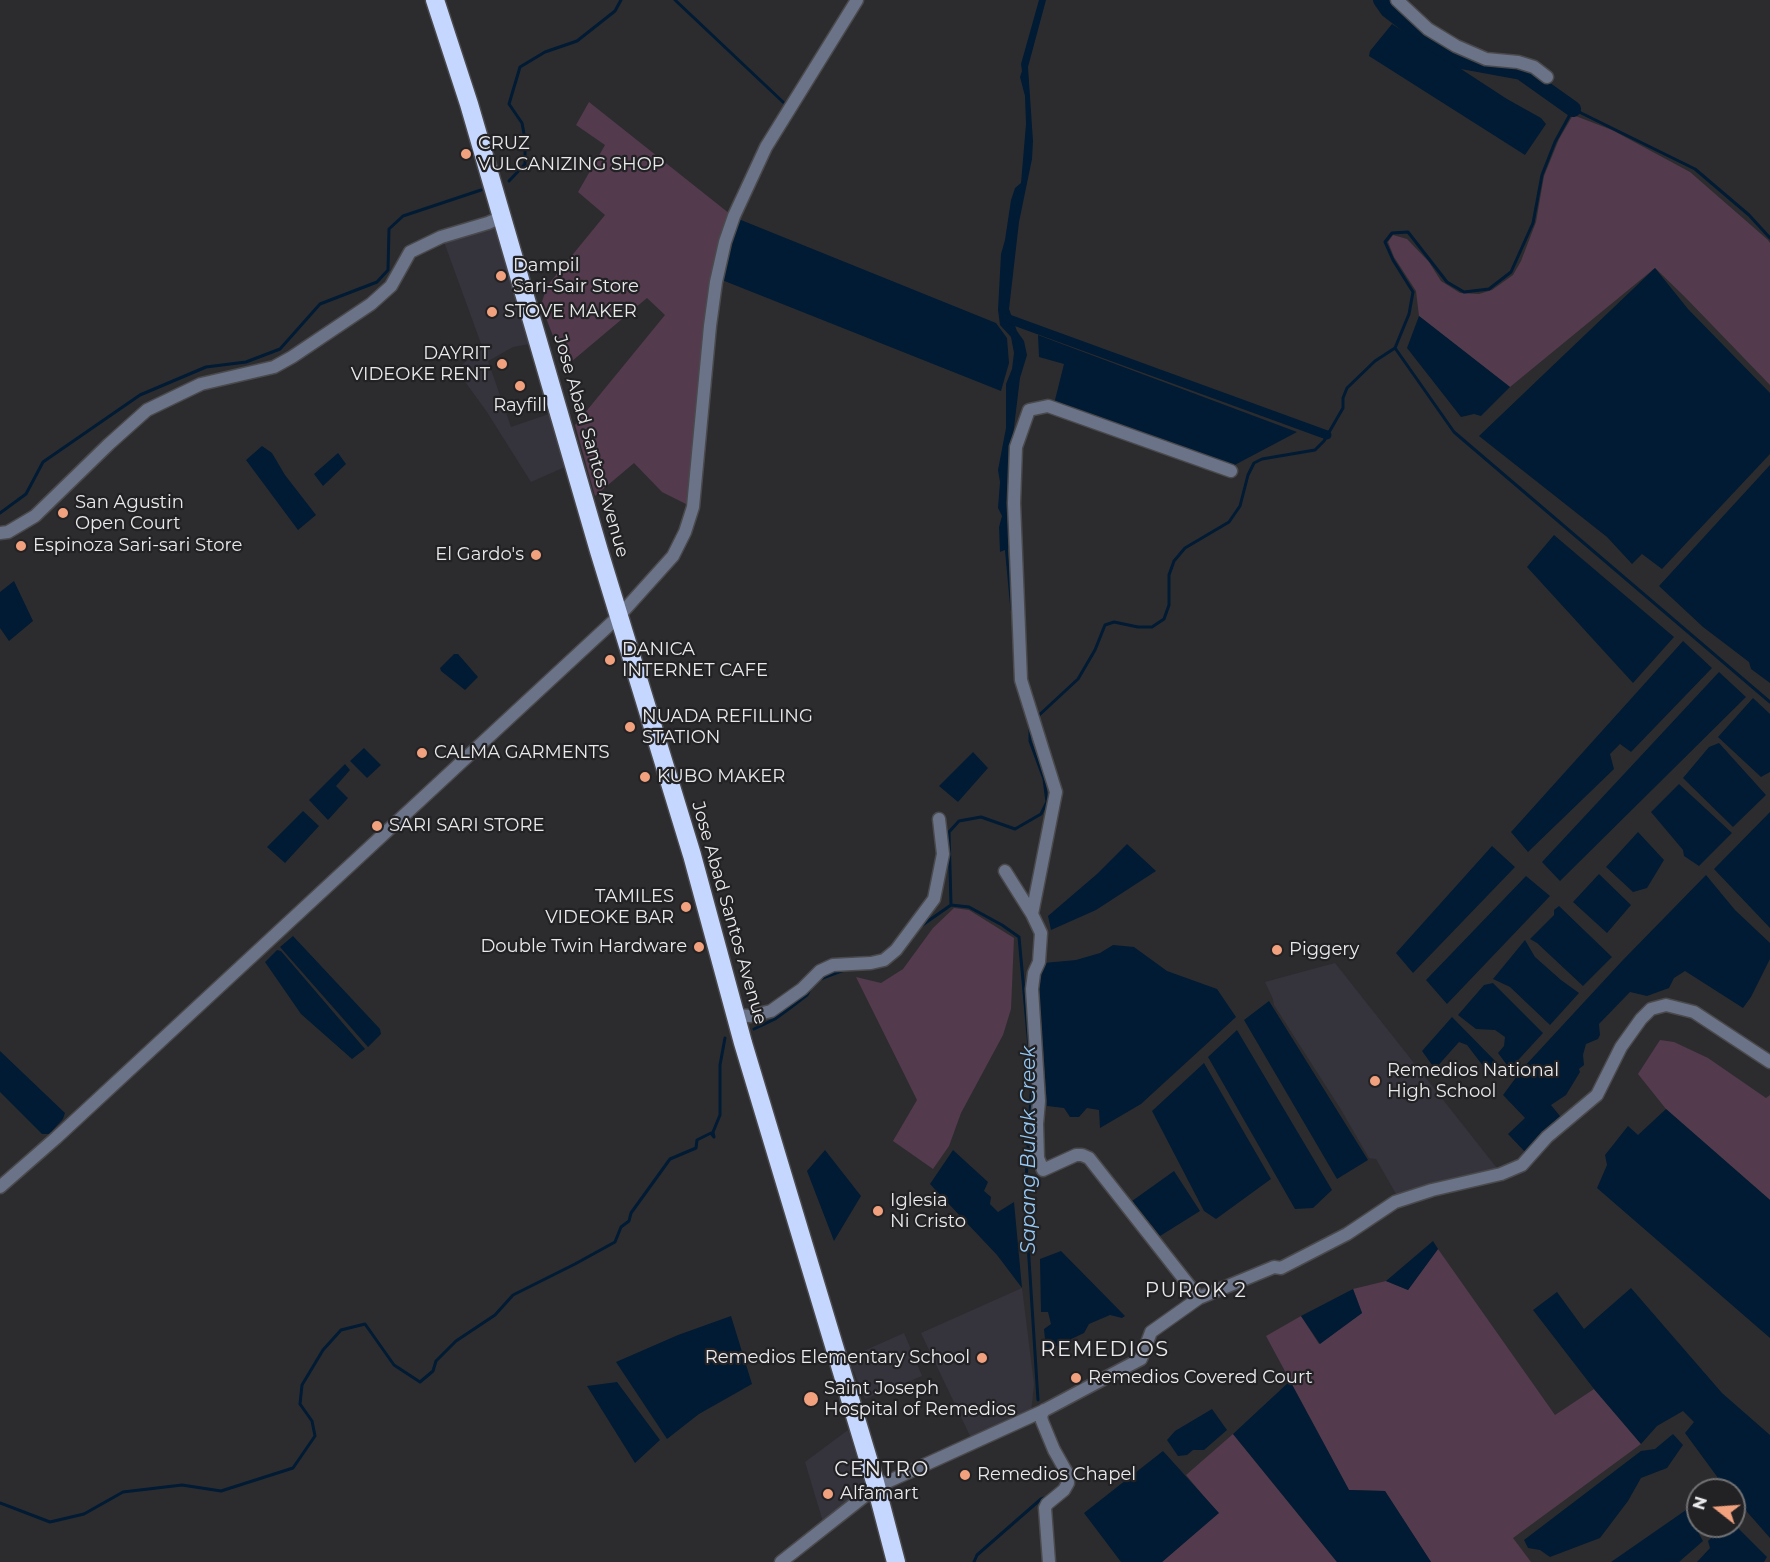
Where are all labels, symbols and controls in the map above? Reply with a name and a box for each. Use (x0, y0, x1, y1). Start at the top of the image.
place label: CRUZ VULCANIZING SHOP (478, 133, 665, 176)
marker: CRUZ VULCANIZING SHOP (459, 147, 473, 161)
place label: Dampil Sari-Sair Store (513, 255, 639, 298)
marker: Dampil Sari-Sair Store (494, 269, 508, 283)
place label: STOVE MAKER (504, 301, 637, 323)
marker: STOVE MAKER (485, 305, 499, 319)
street label: Jose Abad Santos Avenue (549, 332, 633, 560)
place label: DAYRIT VIDEOKE RENT (351, 343, 490, 386)
marker: DAYRIT VIDEOKE RENT (495, 357, 509, 371)
marker: Rayfill (513, 379, 527, 393)
place label: Rayfill (493, 395, 547, 417)
place label: San Agustin Open Court (75, 492, 184, 534)
marker: San Agustin Open Court (56, 506, 70, 520)
place label: Espinoza Sari-sari Store (33, 535, 242, 557)
marker: Espinoza Sari-sari Store (14, 539, 28, 553)
place label: El Gardo's (435, 544, 524, 566)
marker: El Gardo's (529, 548, 543, 562)
place label: DANICA INTERNET CAFE (622, 639, 768, 682)
marker: DANICA INTERNET CAFE (603, 653, 617, 667)
place label: NUADA REFILLING STATION (642, 706, 813, 748)
marker: NUADA REFILLING STATION (623, 720, 637, 734)
place label: CALMA GARMENTS (434, 742, 610, 764)
marker: CALMA GARMENTS (415, 746, 429, 760)
place label: KUBO MAKER (657, 766, 785, 788)
marker: KUBO MAKER (638, 770, 652, 784)
street label: Jose Abad Santos Avenue (687, 799, 771, 1027)
place label: SARI SARI STORE (389, 815, 544, 837)
marker: SARI SARI STORE (370, 819, 384, 833)
place label: TAMILES VIDEOKE BAR (545, 886, 674, 928)
marker: TAMILES VIDEOKE BAR (679, 900, 693, 914)
place label: Double Twin Hardware (480, 936, 687, 958)
place label: Piggery (1289, 939, 1359, 961)
marker: Double Twin Hardware (692, 940, 706, 954)
marker: Piggery (1270, 943, 1284, 957)
water label: Sapang Bulak Creek (1017, 1046, 1041, 1254)
place label: Remedios National High School (1387, 1060, 1559, 1102)
marker: Remedios National High School (1368, 1074, 1382, 1088)
place label: Iglesia Ni Cristo (890, 1190, 966, 1232)
marker: Iglesia Ni Cristo (871, 1204, 885, 1218)
district label: PUROK 2 (1145, 1279, 1247, 1303)
district label: REMEDIOS (1040, 1337, 1170, 1363)
place label: Remedios Elementary School (705, 1347, 970, 1369)
marker: Remedios Elementary School (975, 1351, 989, 1365)
place label: Remedios Covered Court (1088, 1367, 1313, 1389)
marker: Remedios Covered Court (1069, 1371, 1083, 1385)
place label: Saint Joseph Hospital of Remedios (824, 1378, 1016, 1420)
marker: Saint Joseph Hospital of Remedios (802, 1390, 820, 1408)
district label: CENTRO (834, 1458, 930, 1482)
place label: Remedios Chapel (977, 1464, 1136, 1486)
marker: Remedios Chapel (958, 1468, 972, 1482)
north arrow (1686, 1478, 1746, 1538)
place label: Alfamart (840, 1483, 919, 1505)
marker: Alfamart (821, 1487, 835, 1501)
text: N (1689, 1494, 1711, 1512)

